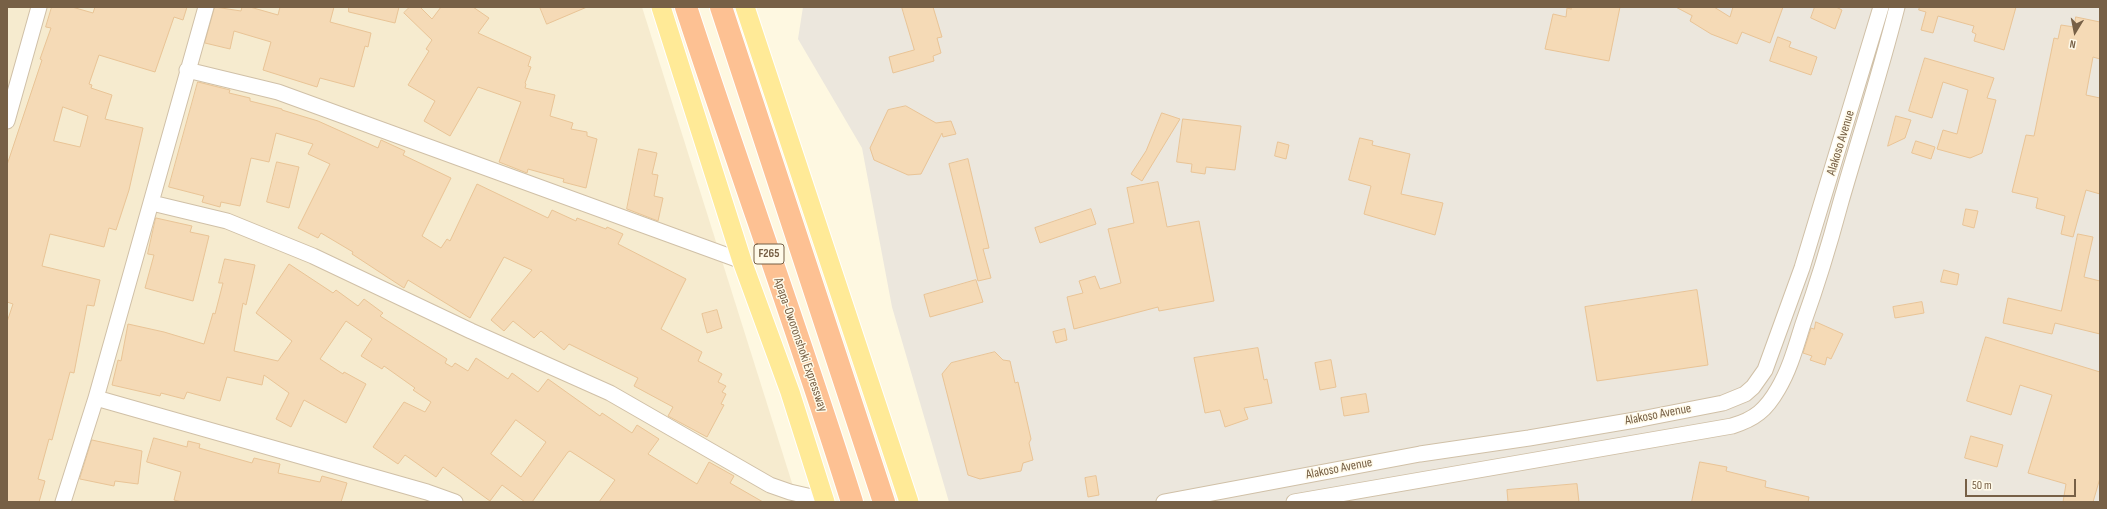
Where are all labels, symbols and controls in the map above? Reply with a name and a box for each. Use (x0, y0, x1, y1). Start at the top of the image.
north arrow (2055, 12, 2095, 52)
text: N (2069, 37, 2077, 51)
street label: Alakoso Avenue (1824, 109, 1858, 177)
road number: F265 (754, 244, 784, 264)
street label: Apapa-Oworonshoki Expressway (770, 276, 830, 414)
street label: Alakoso Avenue (1624, 401, 1692, 429)
street label: Alakoso Avenue (1305, 455, 1373, 483)
scale bar (1967, 471, 2078, 497)
text: 50 m (1972, 478, 1992, 493)

